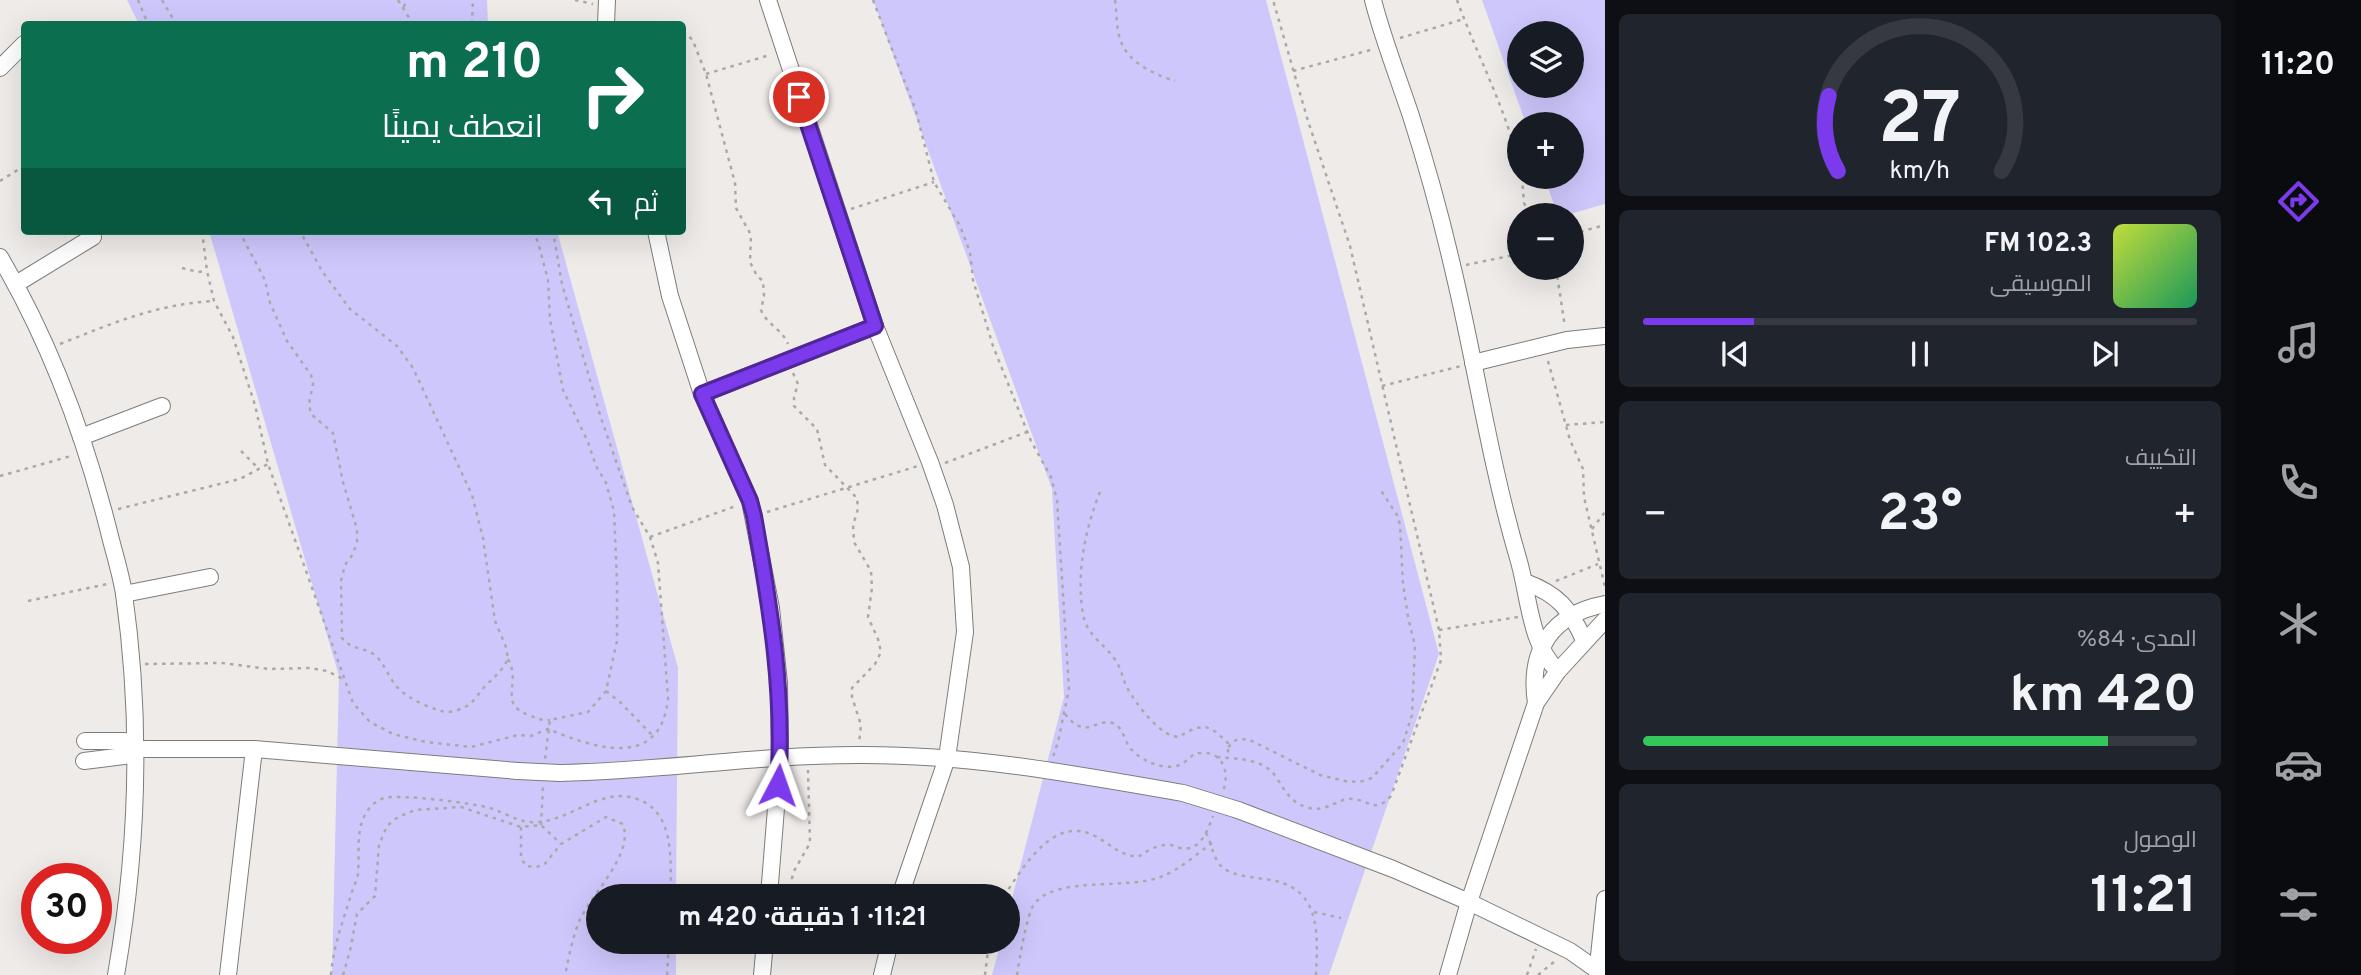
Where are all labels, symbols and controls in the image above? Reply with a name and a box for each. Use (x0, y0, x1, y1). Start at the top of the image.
map controls (1507, 21, 1584, 280)
button: layers (1507, 21, 1584, 98)
text: 210 m (406, 34, 543, 96)
text: 11:20 (2261, 46, 2335, 86)
icon: right (567, 49, 658, 140)
pin (769, 67, 829, 127)
text: 27 (1879, 77, 1961, 169)
icon: arrive (780, 78, 818, 116)
text: انعطف يمينًا (382, 109, 543, 149)
button: + (1507, 112, 1584, 189)
text: km/h (1890, 156, 1950, 188)
icon: directions (2274, 177, 2323, 226)
icon: left (582, 182, 620, 220)
text: ثم (634, 188, 658, 221)
button: − (1507, 203, 1584, 280)
text: 102.3 FM (1984, 228, 2092, 261)
text: الموسيقى (1990, 271, 2092, 300)
icon: music (2274, 318, 2323, 367)
icon: previous (1716, 335, 1754, 373)
icon: pause (1901, 335, 1939, 373)
icon: next (2086, 335, 2124, 373)
text: التكييف (2125, 445, 2197, 474)
icon: phone (2274, 458, 2323, 507)
text: 23° (1878, 483, 1962, 549)
text: − (1643, 492, 1668, 541)
text: + (2172, 492, 2197, 541)
icon: climate (2274, 599, 2323, 648)
text: المدى · 84% (2077, 626, 2197, 655)
text: 420 km (2010, 664, 2197, 730)
icon: car (2274, 740, 2323, 789)
position arrow (741, 748, 815, 822)
text: الوصول (2124, 827, 2197, 856)
speed limit sign: 30 (21, 863, 112, 954)
text: 11:21 (2090, 865, 2197, 931)
icon: filters (2274, 880, 2323, 929)
text: 11:21 · 1 دقيقة · 420 m (679, 902, 927, 935)

